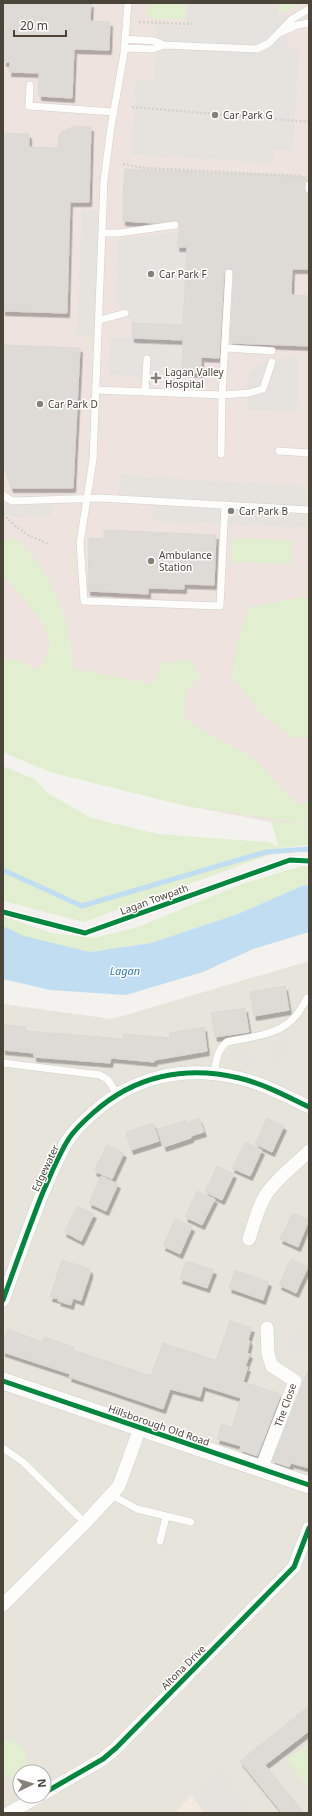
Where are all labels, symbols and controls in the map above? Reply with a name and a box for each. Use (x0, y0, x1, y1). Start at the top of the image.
scale bar (14, 12, 66, 38)
text: 20 m (20, 17, 48, 34)
place label: Car Park G (223, 108, 273, 122)
marker: Car Park G (210, 110, 220, 120)
place label: Car Park F (159, 267, 207, 281)
marker: Car Park F (146, 269, 156, 279)
place label: Lagan Valley Hospital (165, 365, 224, 391)
marker: Lagan Valley Hospital (150, 372, 162, 384)
place label: Car Park D (48, 397, 98, 411)
marker: Car Park D (35, 399, 45, 409)
place label: Car Park B (239, 504, 288, 518)
marker: Car Park B (226, 506, 236, 516)
place label: Ambulance Station (159, 548, 212, 574)
marker: Ambulance Station (146, 556, 156, 566)
street label: Lagan Towpath (118, 880, 190, 918)
water label: Lagan (110, 963, 140, 978)
street label: Edgewater (28, 1142, 62, 1194)
street label: The Close (271, 1381, 299, 1429)
street label: Hillsborough Old Road (106, 1401, 212, 1449)
street label: Altona Drive (158, 1641, 209, 1692)
north arrow (12, 1764, 52, 1804)
text: N (35, 1778, 50, 1788)

